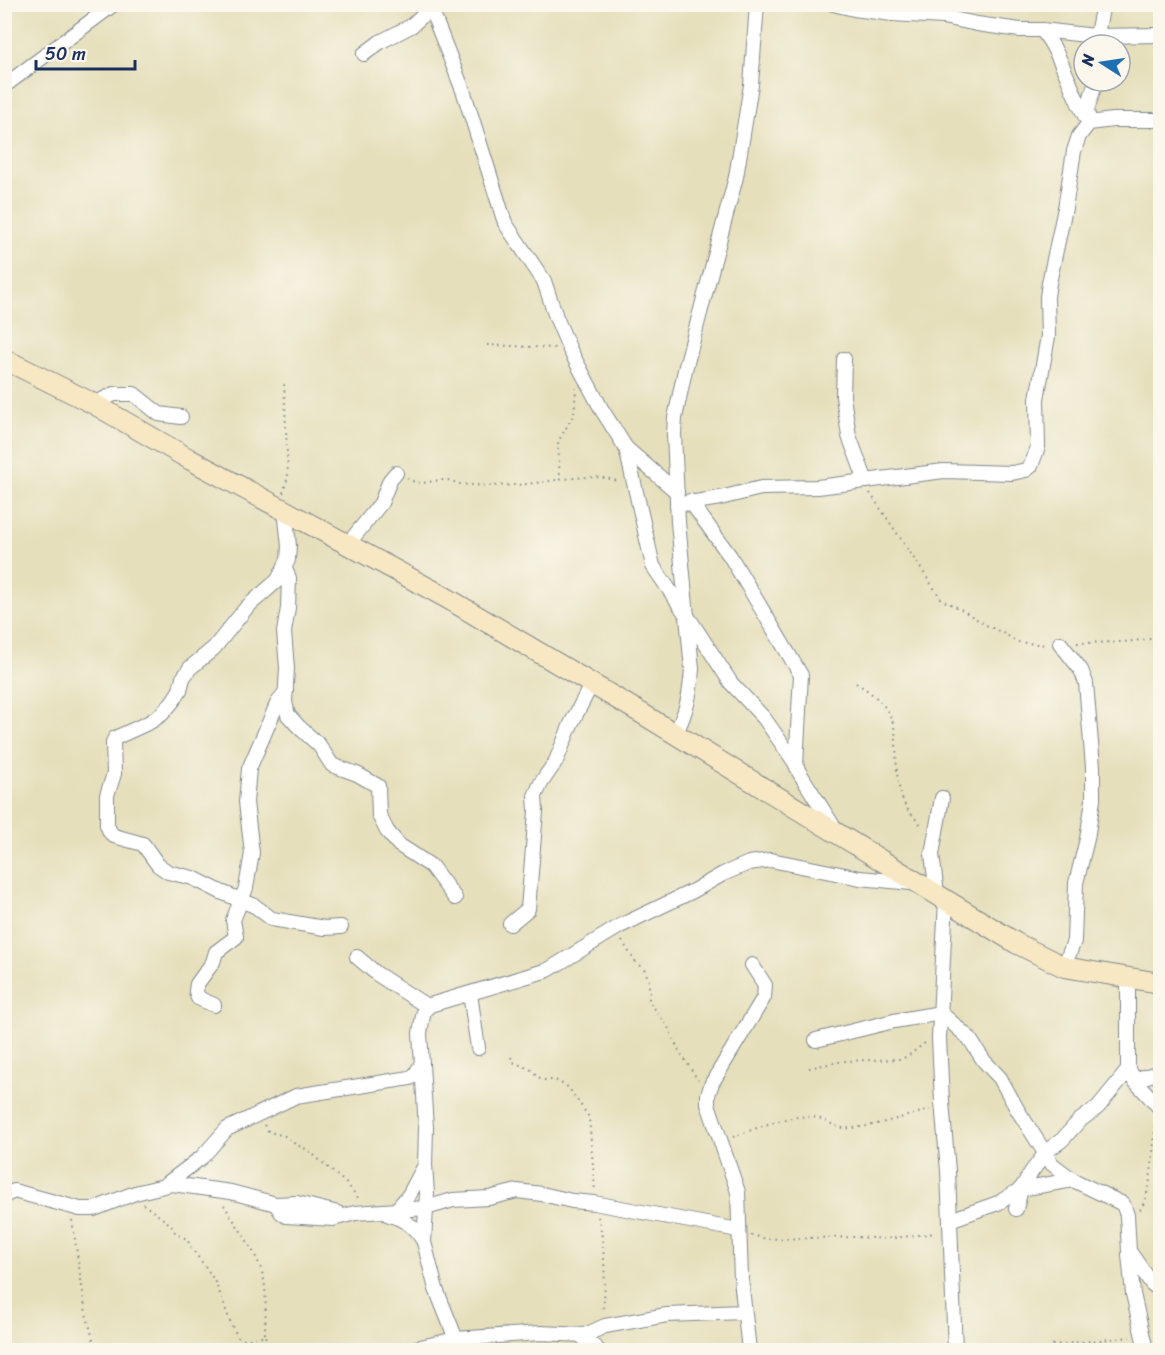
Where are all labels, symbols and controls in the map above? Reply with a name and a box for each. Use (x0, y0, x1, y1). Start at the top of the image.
scale bar (36, 33, 135, 71)
north arrow (1072, 33, 1132, 93)
text: 50 m (45, 38, 86, 70)
text: N (1072, 51, 1103, 69)

